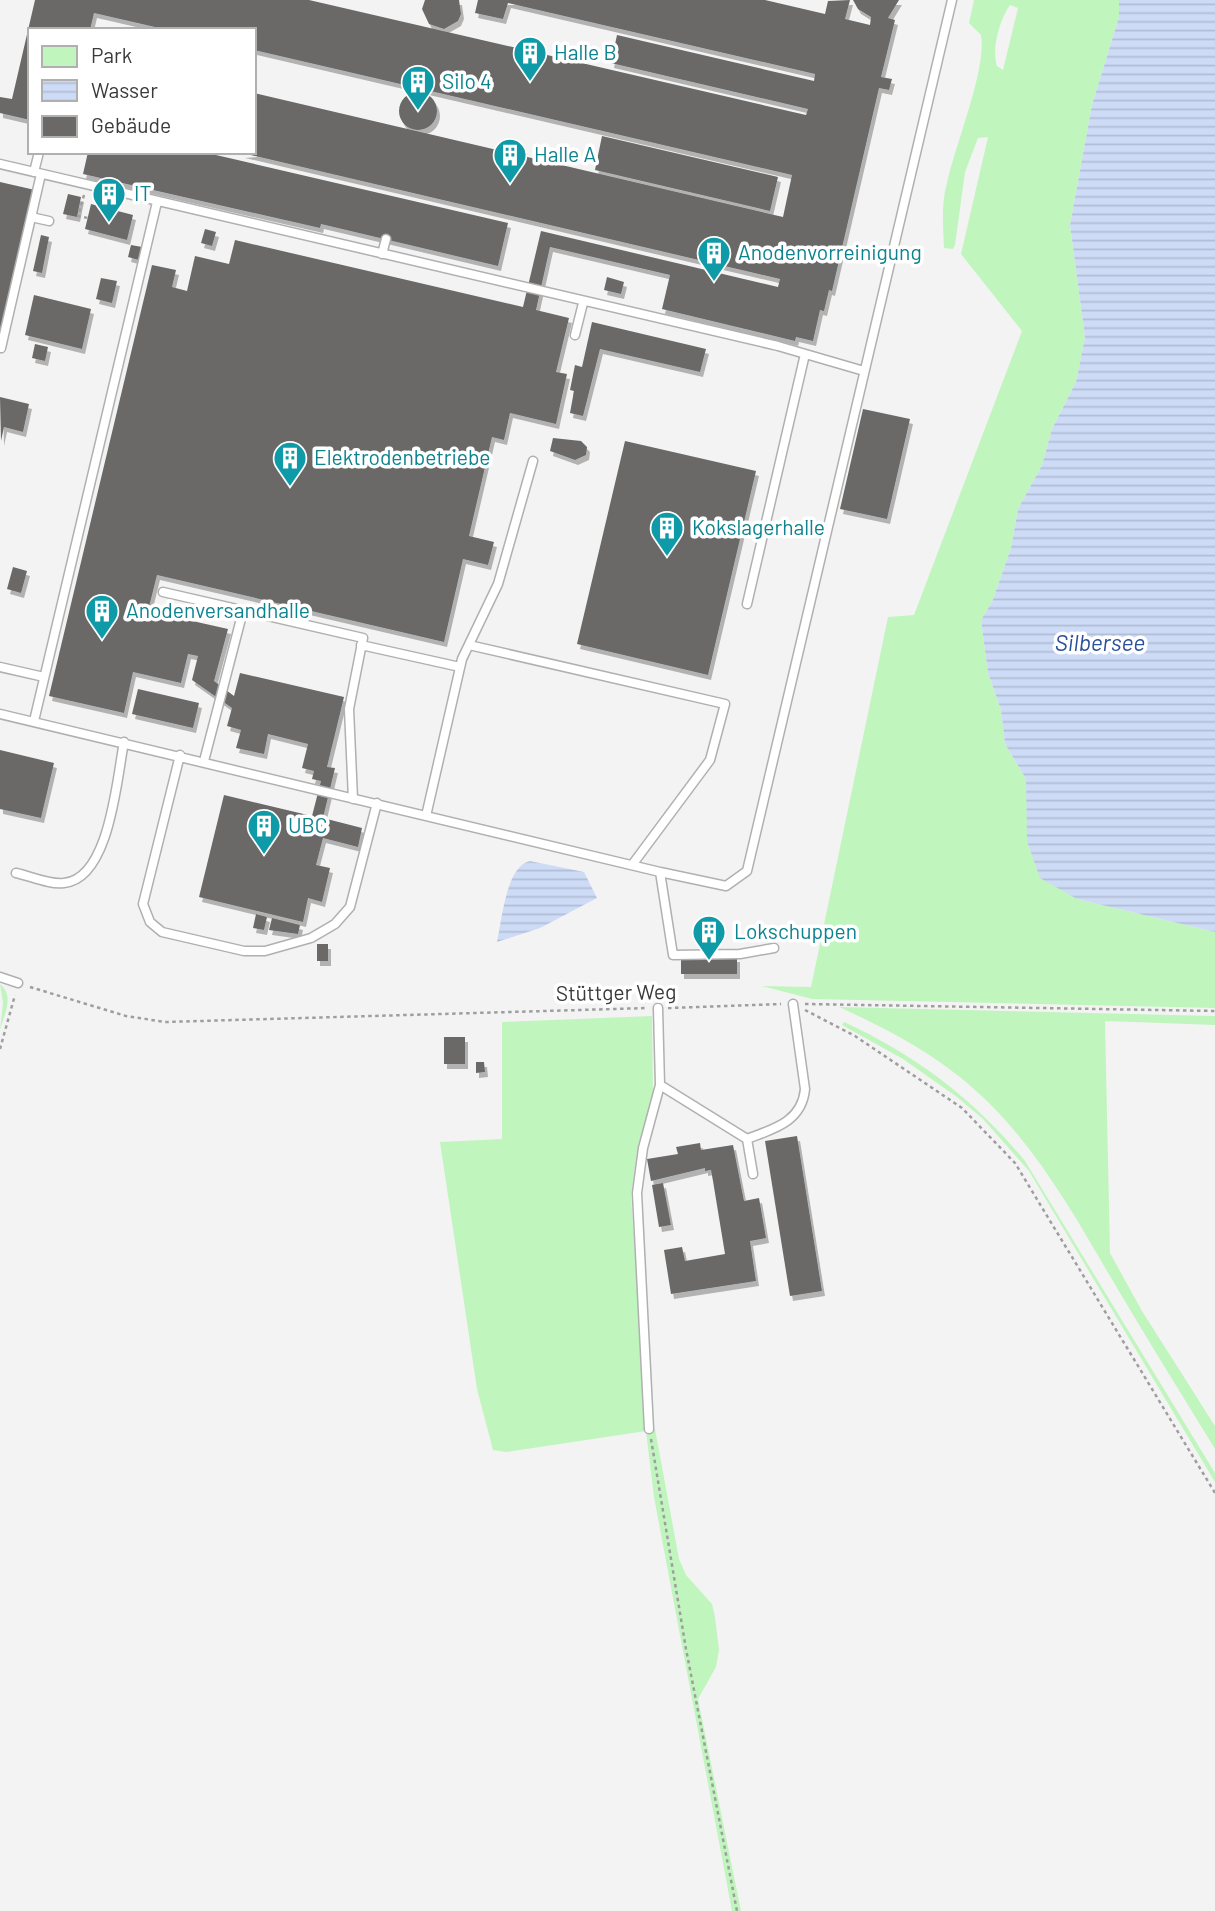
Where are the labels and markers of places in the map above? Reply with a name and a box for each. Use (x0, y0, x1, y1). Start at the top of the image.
building icon: Halle B (511, 34, 549, 83)
place label: Halle B (554, 39, 617, 64)
building icon: Silo 4 (399, 63, 437, 112)
place label: Silo 4 (442, 68, 492, 93)
building icon: Halle A (491, 136, 529, 185)
place label: Halle A (534, 141, 597, 166)
building icon: IT (90, 175, 128, 224)
place label: IT (134, 180, 151, 205)
building icon: Anodenvorreinigung (695, 234, 733, 283)
place label: Anodenvorreinigung (738, 239, 922, 264)
building icon: Elektrodenbetriebe (271, 439, 309, 488)
place label: Elektrodenbetriebe (314, 444, 491, 469)
building icon: Kokslagerhalle (648, 509, 686, 558)
place label: Kokslagerhalle (692, 514, 825, 539)
building icon: Anodenversandhalle (83, 592, 121, 641)
place label: Anodenversandhalle (126, 597, 310, 622)
building icon: UBC (245, 807, 283, 856)
place label: UBC (288, 812, 327, 837)
building icon: Lokschuppen (690, 913, 728, 962)
place label: Lokschuppen (734, 918, 857, 943)

